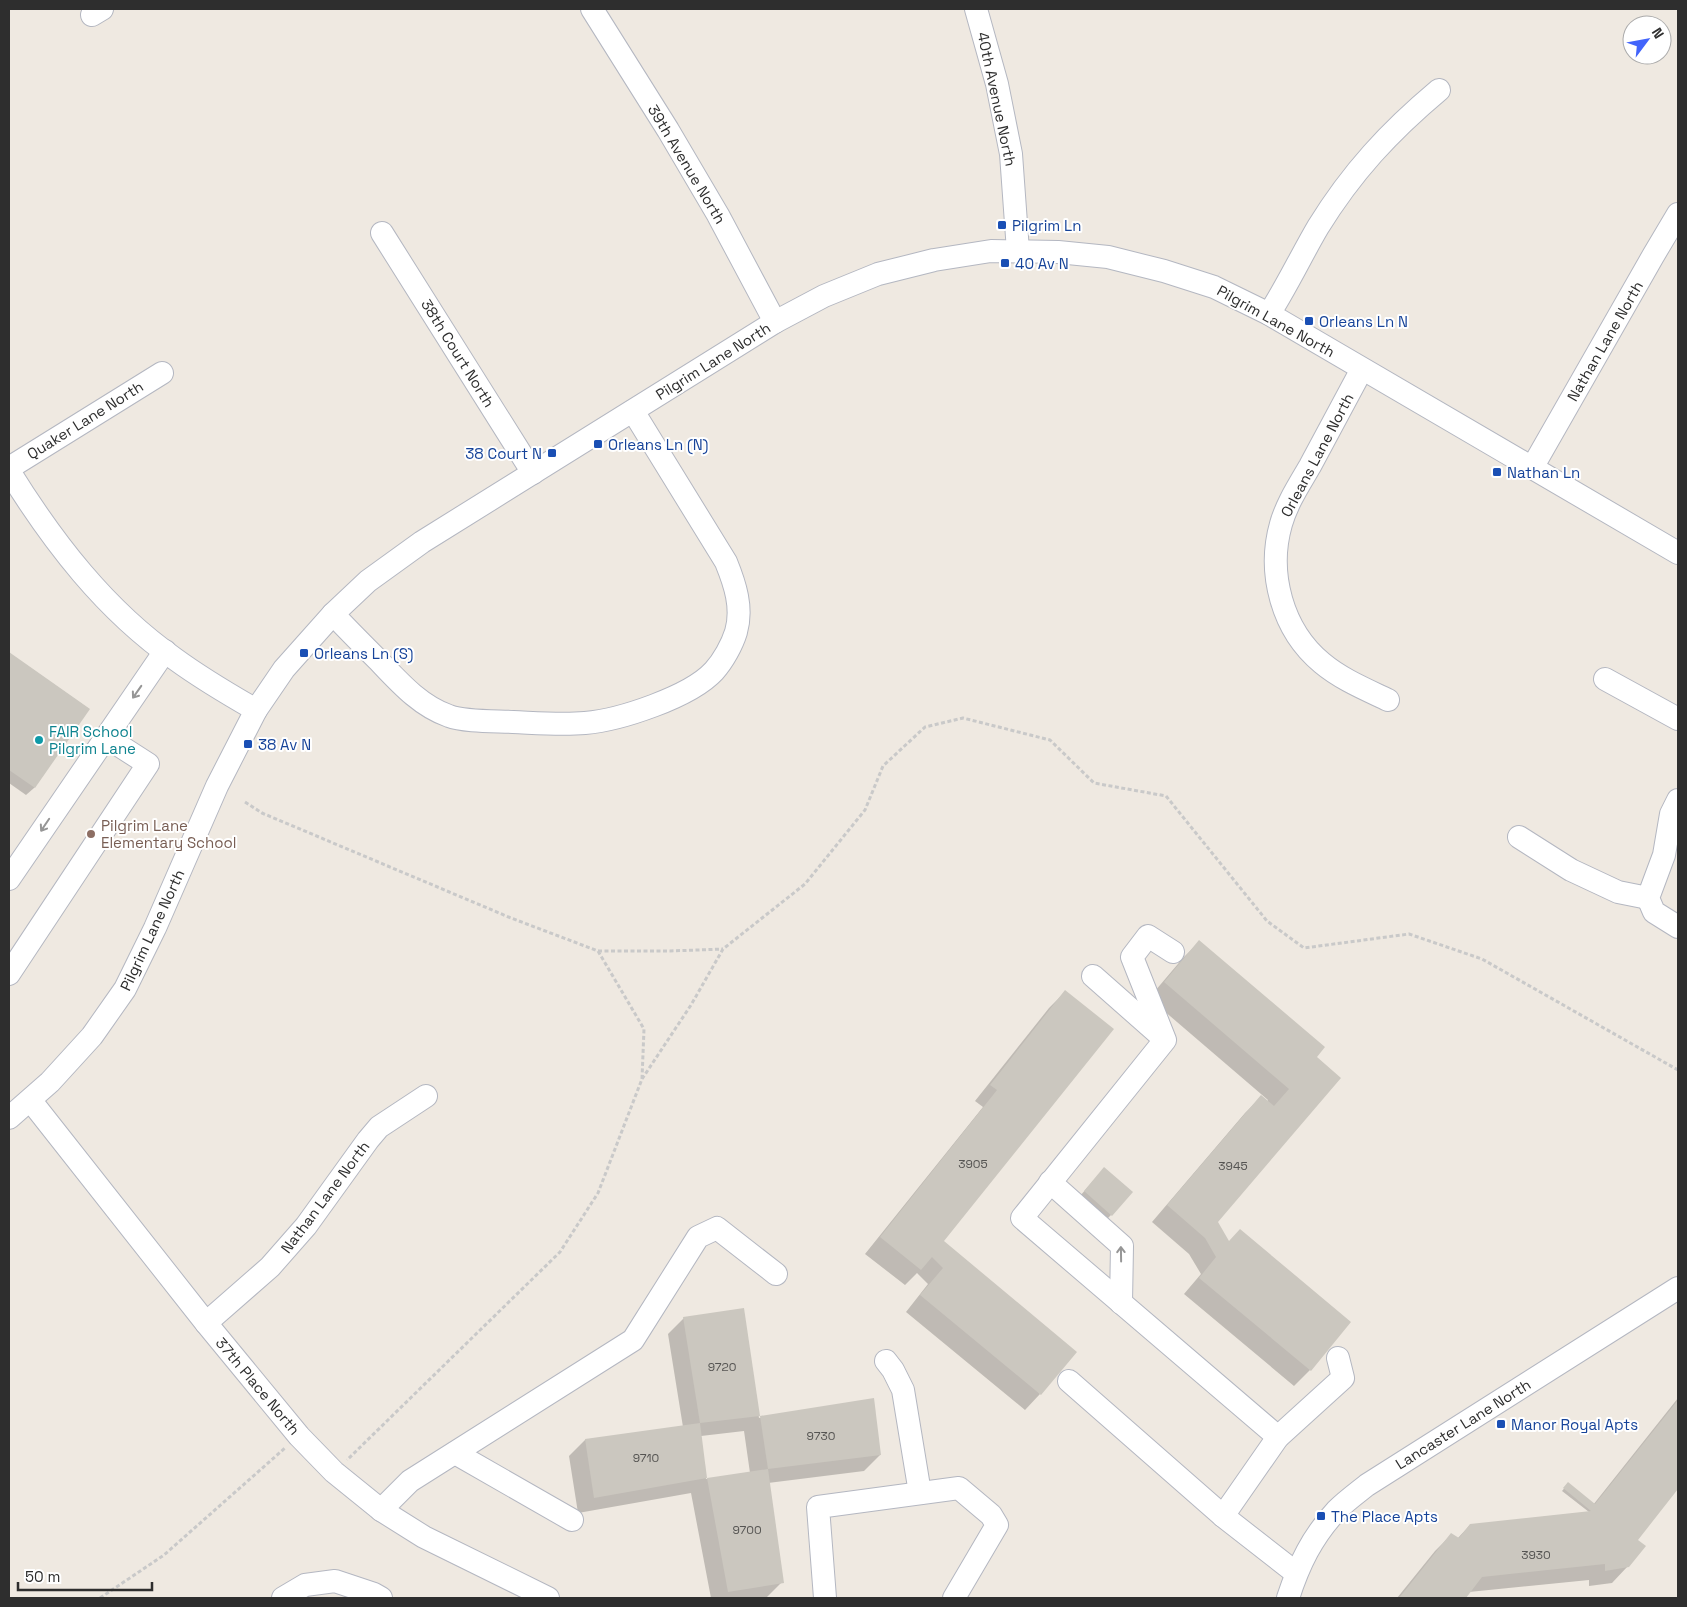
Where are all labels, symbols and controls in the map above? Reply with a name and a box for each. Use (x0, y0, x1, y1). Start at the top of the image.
north arrow (1622, 15, 1672, 65)
text: N (1648, 24, 1668, 42)
street label: 40th Avenue North (974, 30, 1020, 168)
street label: 39th Avenue North (644, 101, 730, 227)
place label: Pilgrim Ln (1012, 216, 1081, 235)
marker: Pilgrim Ln (996, 219, 1008, 231)
place label: 40 Av N (1015, 254, 1069, 273)
marker: 40 Av N (999, 257, 1011, 269)
street label: Nathan Lane North (1563, 278, 1647, 404)
street label: Pilgrim Lane North (1214, 281, 1338, 361)
street label: 38th Court North (417, 295, 499, 411)
place label: Orleans Ln N (1319, 312, 1408, 331)
marker: Orleans Ln N (1303, 315, 1315, 327)
street label: Pilgrim Lane North (652, 318, 774, 404)
street label: Quaker Lane North (23, 377, 147, 463)
street label: Orleans Lane North (1276, 390, 1358, 520)
place label: Orleans Ln (N) (608, 435, 708, 455)
marker: Orleans Ln (N) (592, 438, 604, 450)
place label: 38 Court N (465, 444, 542, 463)
marker: 38 Court N (546, 447, 558, 459)
place label: Nathan Ln (1507, 463, 1580, 482)
marker: Nathan Ln (1491, 466, 1503, 478)
place label: Orleans Ln (S) (314, 644, 413, 664)
marker: Orleans Ln (S) (298, 647, 310, 659)
one-way arrow (132, 684, 142, 698)
place label: FAIR School Pilgrim Lane (49, 722, 136, 758)
marker: FAIR School Pilgrim Lane (33, 734, 45, 746)
place label: 38 Av N (258, 735, 311, 754)
marker: 38 Av N (242, 738, 254, 750)
place label: Pilgrim Lane Elementary School (101, 816, 237, 852)
one-way arrow (40, 818, 50, 832)
marker: Pilgrim Lane Elementary School (85, 828, 97, 840)
street label: Pilgrim Lane North (116, 866, 188, 994)
street label: Nathan Lane North (277, 1137, 373, 1257)
house number: 3905 (958, 1156, 988, 1172)
house number: 3945 (1218, 1158, 1248, 1174)
one-way arrow (1116, 1246, 1126, 1262)
street label: 37th Place North (212, 1333, 304, 1439)
house number: 9720 (708, 1359, 736, 1375)
street label: Lancaster Lane North (1392, 1375, 1534, 1473)
place label: Manor Royal Apts (1511, 1415, 1638, 1434)
marker: Manor Royal Apts (1495, 1418, 1507, 1430)
house number: 9730 (807, 1428, 835, 1444)
house number: 9710 (633, 1450, 659, 1466)
place label: The Place Apts (1331, 1507, 1438, 1526)
marker: The Place Apts (1315, 1510, 1327, 1522)
house number: 9700 (732, 1522, 762, 1538)
house number: 3930 (1521, 1547, 1551, 1563)
scale bar (18, 1560, 151, 1592)
text: 50 m (25, 1567, 60, 1586)

